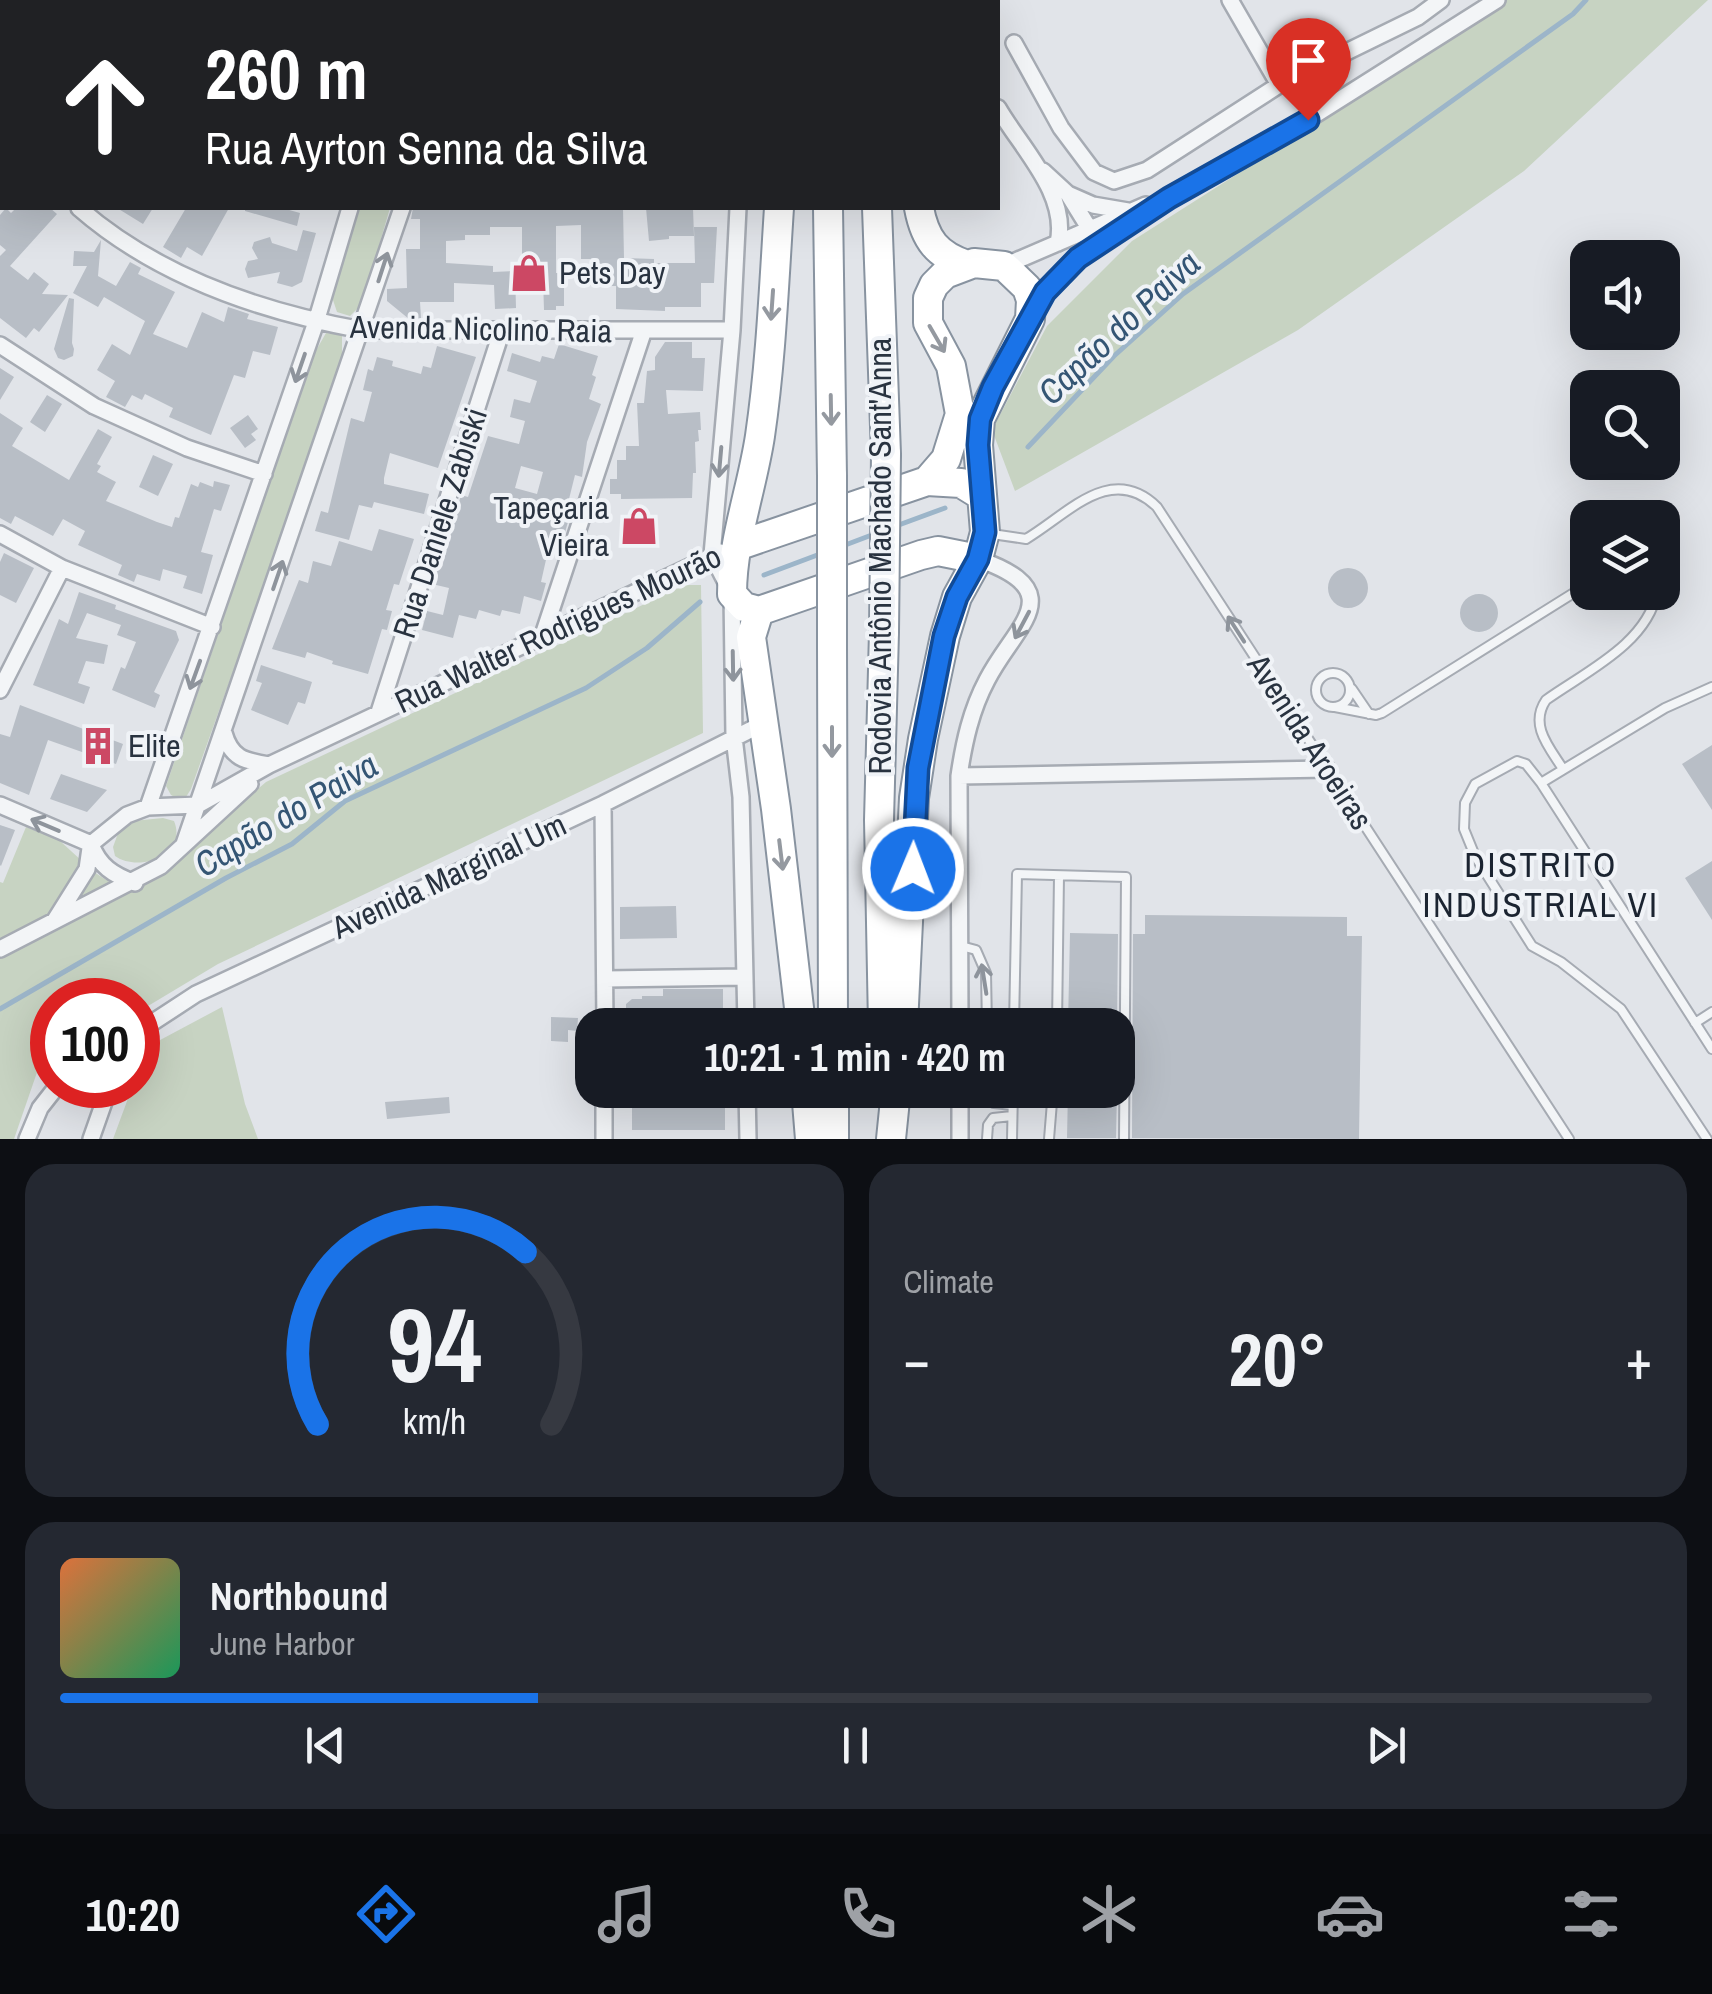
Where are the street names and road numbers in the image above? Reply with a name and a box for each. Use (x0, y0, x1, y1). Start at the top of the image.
street label: Avenida Nicolino Raia (349, 305, 613, 352)
street label: Rodovia Antônio Machado Sant'Anna (858, 337, 901, 774)
street label: Rua Daniele Zabiski (382, 402, 497, 643)
street label: Rua Walter Rodrigues Mourão (388, 534, 728, 723)
street label: Avenida Aroeiras (1237, 645, 1383, 838)
street label: Avenida Marginal Um (324, 803, 573, 949)

